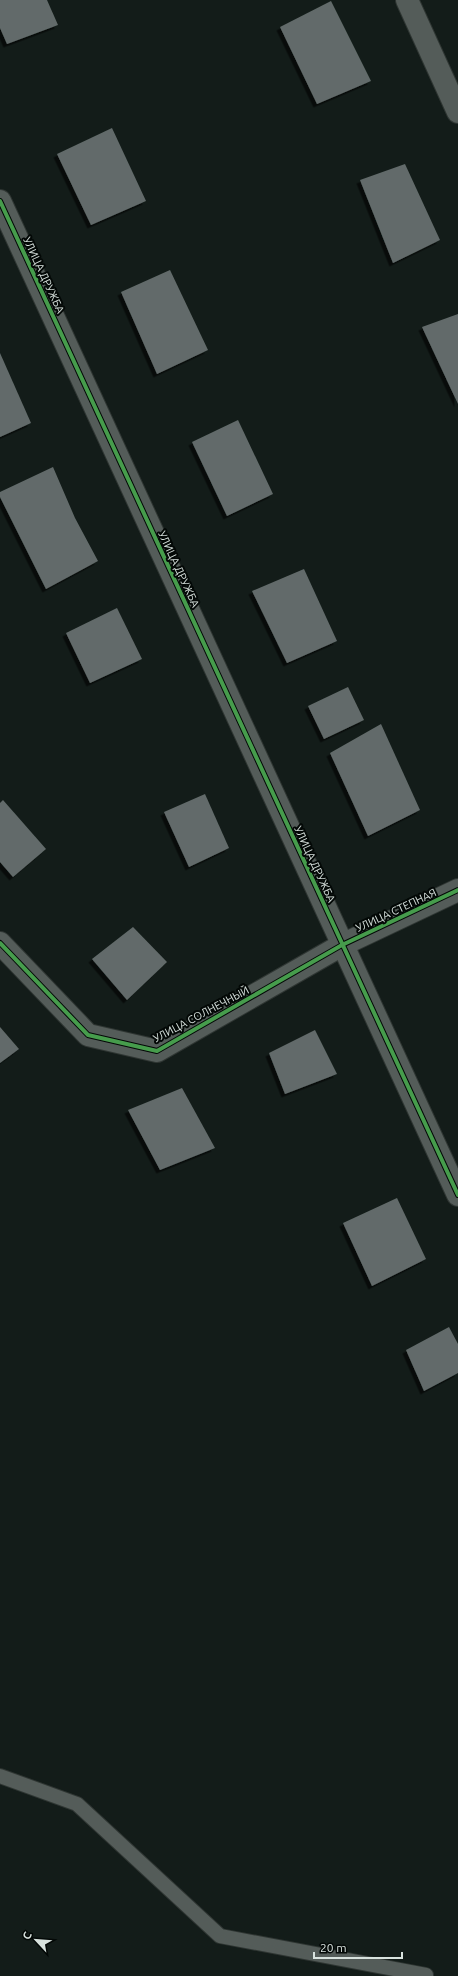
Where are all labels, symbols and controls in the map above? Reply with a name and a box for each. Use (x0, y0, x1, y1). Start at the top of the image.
street label: УЛИЦА ДРУЖБА (21, 235, 67, 316)
street label: УЛИЦА ДРУЖБА (156, 529, 202, 610)
street label: УЛИЦА ДРУЖБА (292, 824, 338, 905)
street label: УЛИЦА СТЕПНАЯ (354, 886, 438, 934)
street label: УЛИЦА СОЛНЕЧНЫЙ (151, 984, 251, 1044)
north arrow (16, 1920, 56, 1960)
text: С (20, 1930, 34, 1941)
scale bar (314, 1934, 402, 1960)
text: 20 m (320, 1941, 347, 1954)

